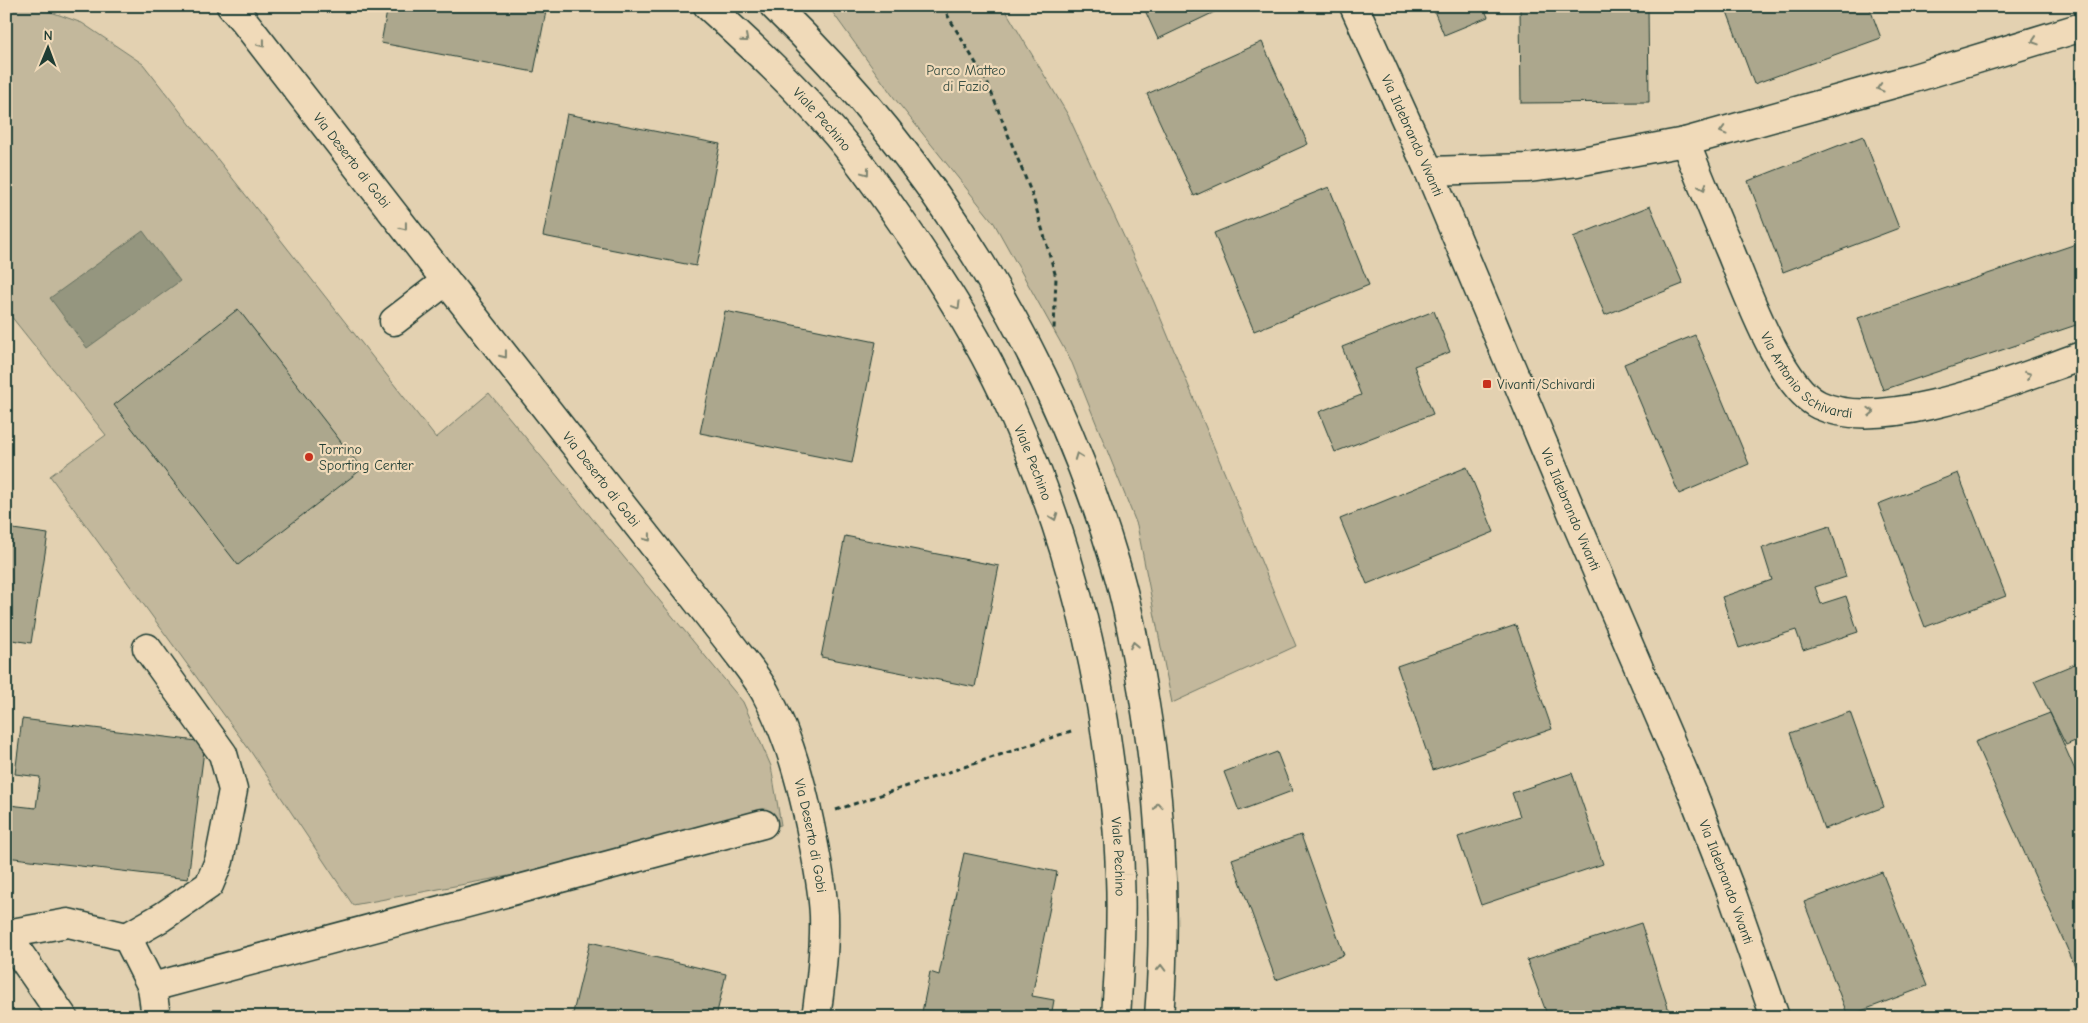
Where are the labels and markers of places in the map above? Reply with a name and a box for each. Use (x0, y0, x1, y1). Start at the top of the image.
place label: Vivanti/Schivardi (1497, 376, 1595, 393)
marker: Vivanti/Schivardi (1481, 378, 1493, 390)
place label: Torrino Sporting Center (319, 441, 414, 474)
marker: Torrino Sporting Center (303, 451, 315, 463)

